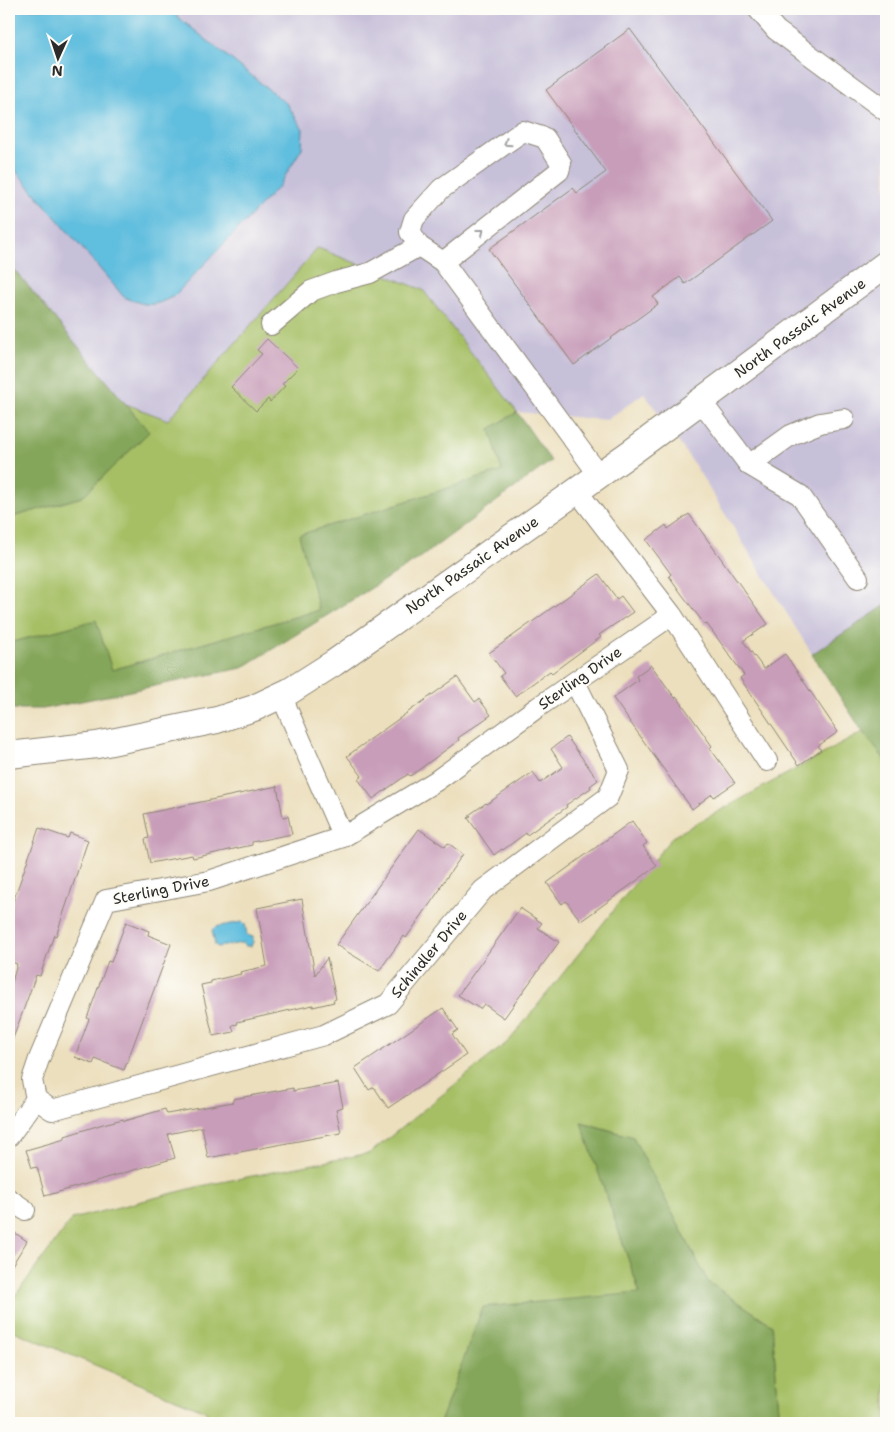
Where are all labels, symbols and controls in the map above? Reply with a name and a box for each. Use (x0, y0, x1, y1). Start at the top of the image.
north arrow (32, 32, 82, 82)
text: N (51, 62, 63, 80)
one-way arrow (503, 137, 513, 146)
one-way arrow (475, 229, 485, 238)
street label: North Passaic Avenue (730, 273, 870, 383)
street label: North Passaic Avenue (402, 511, 542, 619)
street label: Sterling Drive (534, 642, 626, 714)
street label: Sterling Drive (111, 871, 211, 909)
street label: Schindler Drive (386, 906, 472, 1002)

